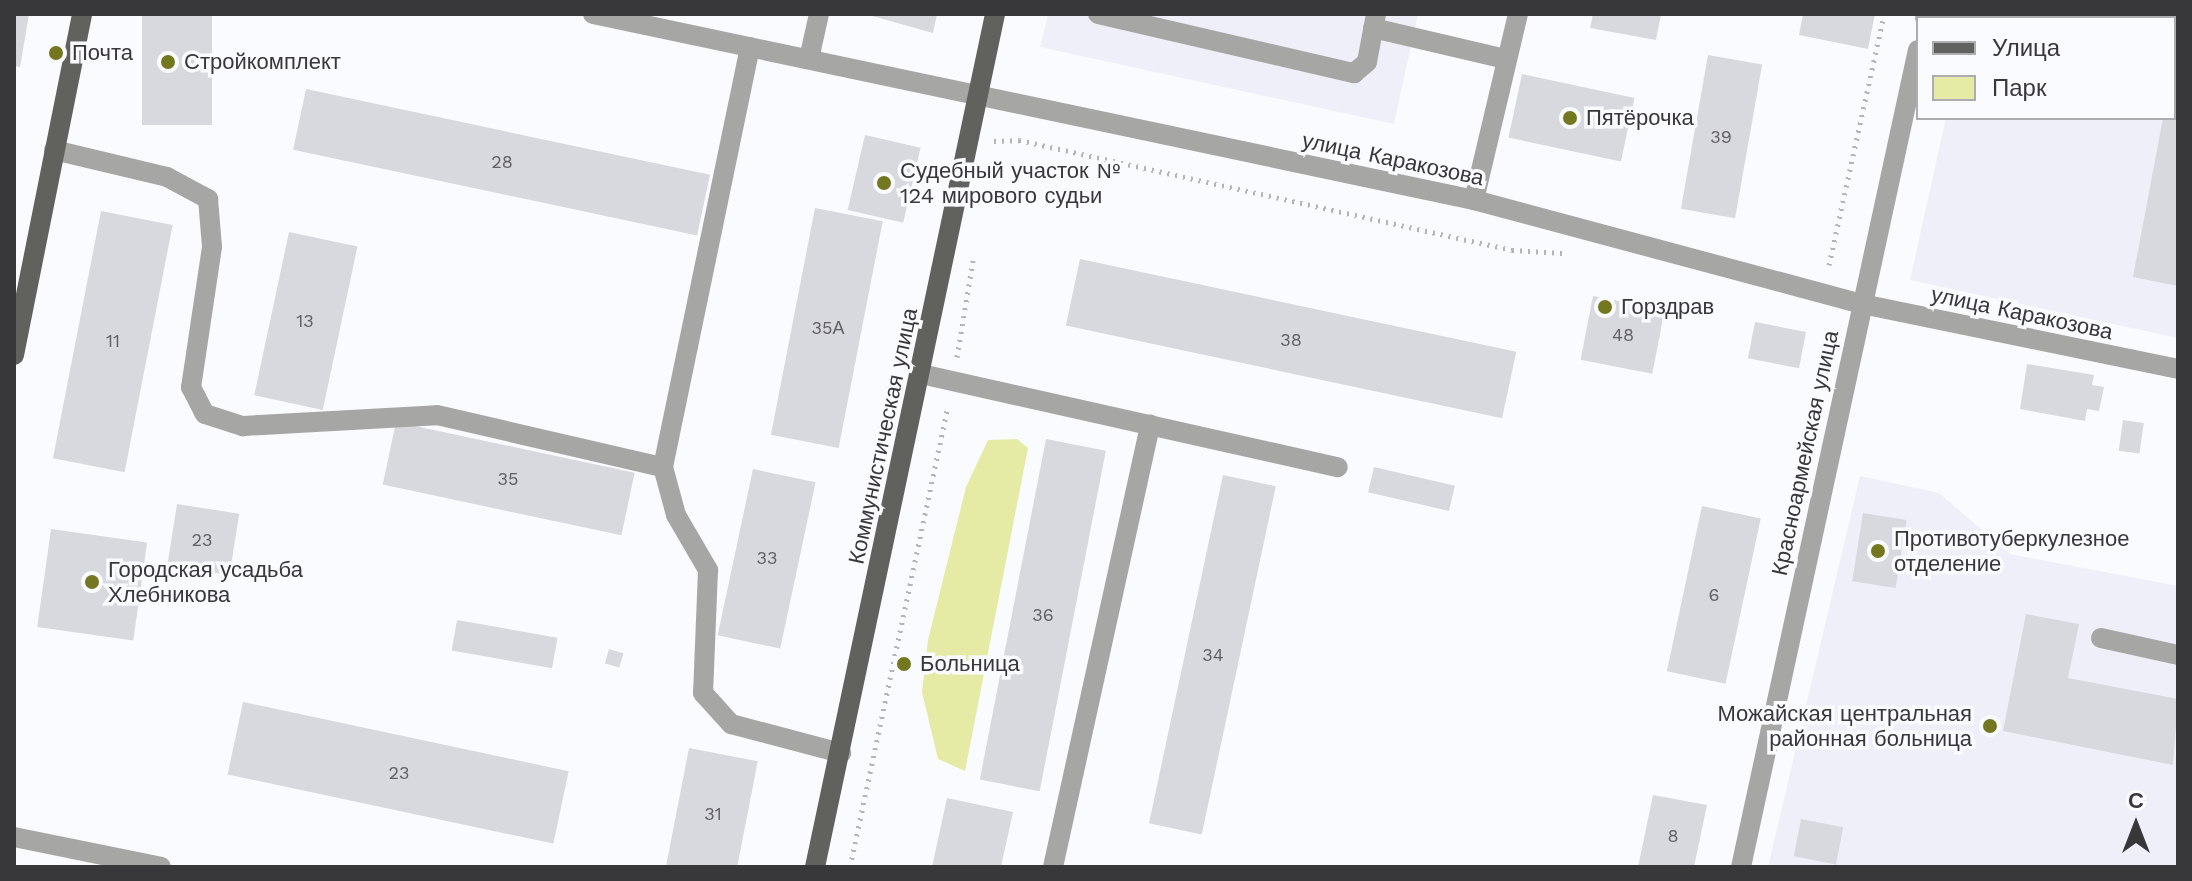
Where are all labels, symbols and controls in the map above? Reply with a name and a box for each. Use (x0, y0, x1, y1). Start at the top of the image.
legend (1916, 16, 2176, 120)
text: Улица (1992, 34, 2060, 62)
place label: Почта (72, 40, 133, 66)
marker: Почта (47, 44, 65, 62)
place label: Стройкомплект (184, 49, 341, 75)
marker: Стройкомплект (159, 53, 177, 71)
text: Парк (1992, 74, 2046, 102)
place label: Пятёрочка (1586, 105, 1694, 131)
marker: Пятёрочка (1561, 109, 1579, 127)
house number: 39 (1710, 126, 1732, 148)
street label: улица Каракозова (1300, 127, 1486, 191)
house number: 28 (491, 151, 513, 173)
place label: Судебный участок № 124 мирового судьи (900, 157, 1120, 208)
marker: Судебный участок № 124 мирового судьи (875, 174, 893, 192)
street label: улица Каракозова (1929, 281, 2115, 345)
place label: Горздрав (1621, 294, 1714, 320)
marker: Горздрав (1596, 298, 1614, 316)
street label: Коммунистическая улица (843, 305, 923, 567)
house number: 13 (296, 310, 314, 332)
house number: 35А (812, 317, 844, 339)
house number: 48 (1612, 324, 1634, 346)
street label: Красноармейская улица (1766, 328, 1844, 578)
house number: 38 (1280, 329, 1302, 351)
house number: 11 (106, 330, 120, 352)
house number: 35 (498, 468, 518, 490)
place label: Противотуберкулезное отделение (1894, 525, 2129, 576)
house number: 23 (192, 529, 212, 551)
marker: Противотуберкулезное отделение (1869, 542, 1887, 560)
house number: 33 (757, 547, 777, 569)
place label: Городская усадьба Хлебникова (108, 556, 303, 608)
marker: Городская усадьба Хлебникова (83, 573, 101, 591)
house number: 6 (1709, 584, 1719, 606)
house number: 36 (1032, 604, 1054, 626)
house number: 34 (1202, 644, 1224, 666)
place label: Больница (920, 651, 1020, 677)
marker: Больница (895, 655, 913, 673)
place label: Можайская центральная районная больница (1718, 700, 1972, 752)
marker: Можайская центральная районная больница (1979, 715, 2001, 737)
house number: 23 (389, 762, 409, 784)
north arrow (2096, 785, 2176, 865)
text: С (2128, 788, 2144, 813)
house number: 31 (704, 803, 722, 825)
house number: 8 (1667, 825, 1679, 847)

